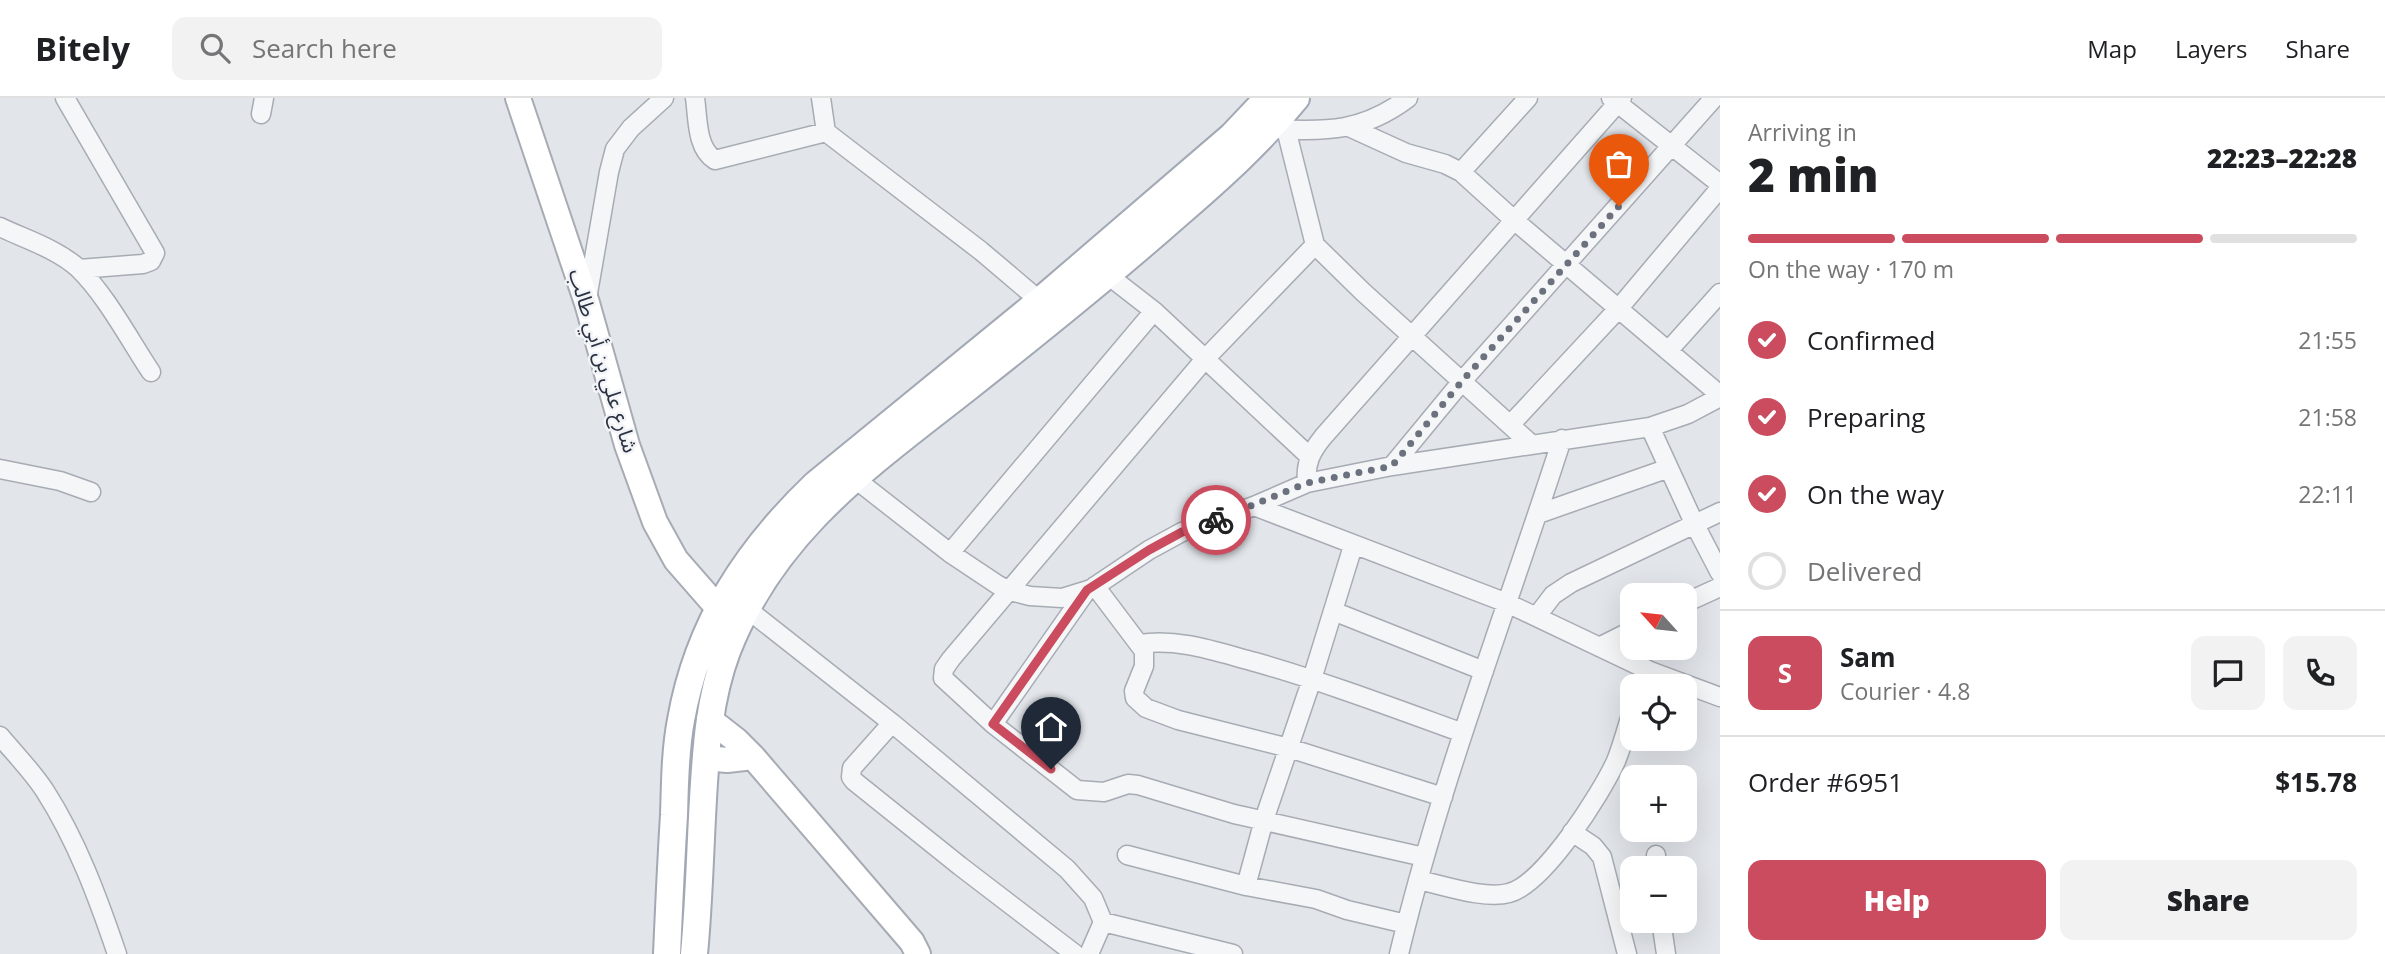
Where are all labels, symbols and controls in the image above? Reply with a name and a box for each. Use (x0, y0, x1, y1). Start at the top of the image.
search box (172, 17, 662, 80)
text: Bitely (35, 26, 130, 71)
icon: search (196, 29, 234, 67)
text: Search here (252, 30, 397, 66)
text: Map (2087, 32, 2137, 65)
text: Layers (2175, 32, 2248, 65)
text: Share (2286, 32, 2350, 65)
text: Arriving in (1748, 116, 1857, 148)
pin (1589, 134, 1649, 206)
text: 22:23–22:28 (2207, 140, 2357, 176)
text: 2 min (1748, 143, 1879, 205)
icon: bag (1600, 145, 1638, 183)
text: On the way · 170 m (1748, 253, 1954, 285)
street label: شارع علي بن أبي طالب (560, 265, 645, 457)
icon: check (1748, 321, 1786, 359)
text: Confirmed (1807, 322, 1935, 358)
text: 21:55 (2298, 324, 2357, 356)
icon: check (1748, 398, 1786, 436)
text: Preparing (1807, 399, 1925, 435)
text: 21:58 (2298, 401, 2357, 433)
icon: check (1748, 475, 1786, 513)
text: On the way (1807, 476, 1944, 512)
text: 22:11 (2298, 478, 2357, 510)
courier (1181, 485, 1251, 555)
icon: bike (1197, 501, 1235, 539)
text: Delivered (1807, 553, 1922, 589)
north arrow (1620, 583, 1698, 660)
map controls (1620, 583, 1697, 933)
button: chat (2191, 636, 2265, 710)
button: phone (2283, 636, 2357, 710)
text: Sam (1840, 639, 1896, 675)
text: S (1778, 655, 1792, 691)
button: locate (1620, 674, 1697, 751)
text: Courier · 4.8 (1840, 675, 1970, 707)
pin (1021, 697, 1081, 769)
icon: home (1032, 708, 1070, 746)
text: Order #6951 (1748, 764, 1903, 800)
text: $15.78 (2275, 764, 2357, 800)
button: + (1620, 765, 1697, 842)
button: − (1620, 856, 1697, 933)
button: Help (1748, 860, 2046, 940)
button: Share (2060, 860, 2357, 940)

